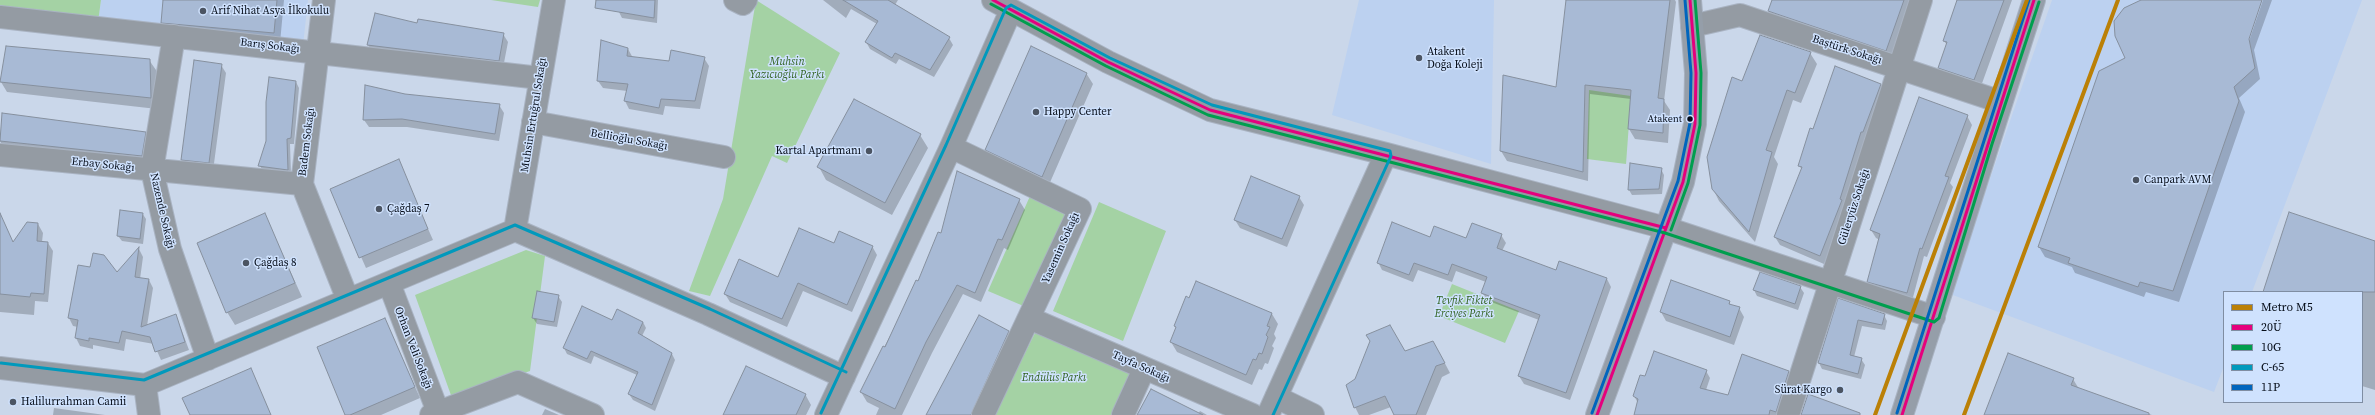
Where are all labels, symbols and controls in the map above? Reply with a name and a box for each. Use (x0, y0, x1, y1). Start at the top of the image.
place label: Arif Nihat Asya İlkokulu (211, 4, 329, 18)
marker: Arif Nihat Asya İlkokulu (198, 6, 208, 16)
street label: Baştürk Sokağı (1811, 33, 1883, 67)
street label: Barış Sokağı (240, 36, 300, 56)
place label: Atakent Doğa Koleji (1427, 45, 1483, 71)
marker: Atakent Doğa Koleji (1414, 53, 1424, 63)
park label: Muhsin Yazıcıoğlu Parkı (750, 55, 824, 81)
street label: Muhsin Ertuğrul Sokağı (518, 57, 550, 173)
place label: Happy Center (1044, 105, 1112, 119)
street label: Badem Sokağı (296, 107, 318, 177)
marker: Happy Center (1031, 107, 1041, 117)
place label: Atakent (1648, 113, 1682, 125)
marker: Atakent (1685, 114, 1695, 124)
street label: Bellioğlu Sokağı (589, 127, 669, 153)
place label: Kartal Apartmanı (776, 144, 861, 158)
marker: Kartal Apartmanı (864, 146, 874, 156)
street label: Erbay Sokağı (71, 155, 135, 175)
street label: Güleryüz Sokağı (1835, 167, 1873, 247)
street label: Nazende Sokağı (147, 172, 177, 250)
place label: Canpark AVM (2144, 173, 2211, 187)
marker: Canpark AVM (2131, 175, 2141, 185)
place label: Çağdaş 7 (387, 202, 430, 216)
marker: Çağdaş 7 (374, 204, 384, 214)
street label: Yasemin Sokağı (1039, 210, 1083, 286)
place label: Çağdaş 8 (254, 256, 297, 270)
marker: Çağdaş 8 (241, 258, 251, 268)
legend (2223, 291, 2363, 403)
park label: Tevfik Fiktet Erciyes Parkı (1435, 294, 1493, 320)
text: Metro M5 (2261, 299, 2313, 315)
street label: Orhan Veli Sokağı (391, 305, 435, 391)
text: 20Ü (2261, 319, 2282, 335)
text: 10G (2261, 339, 2281, 355)
street label: Tayfa Sokağı (1110, 348, 1172, 386)
text: C-65 (2261, 359, 2284, 375)
park label: Endülüs Parkı (1022, 371, 1086, 385)
text: 11P (2261, 379, 2280, 395)
place label: Sürat Kargo (1775, 383, 1832, 397)
marker: Sürat Kargo (1835, 385, 1845, 395)
place label: Halilurrahman Camii (21, 395, 126, 409)
marker: Halilurrahman Camii (8, 397, 18, 407)

